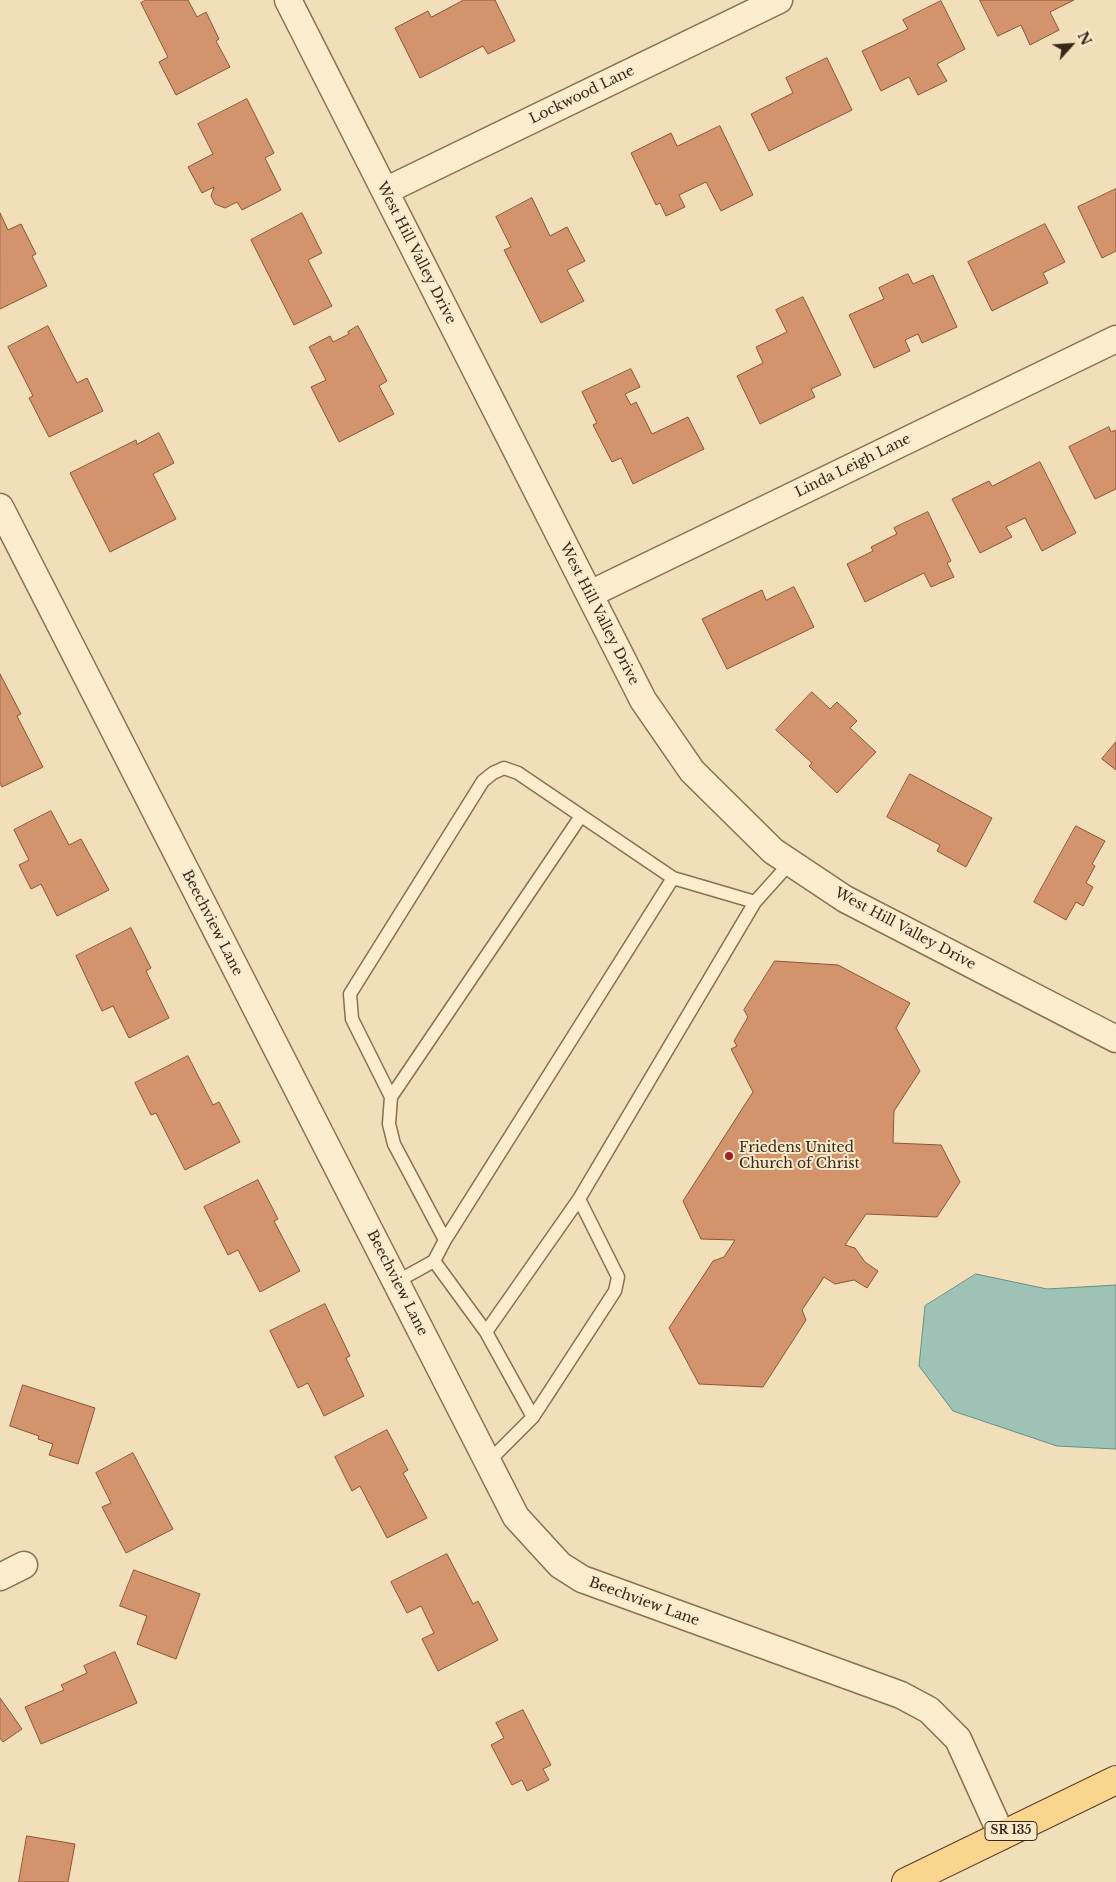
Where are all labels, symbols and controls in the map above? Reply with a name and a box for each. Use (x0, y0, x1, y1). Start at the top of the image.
north arrow (1046, 20, 1096, 70)
text: N (1074, 29, 1095, 48)
street label: Lockwood Lane (527, 62, 637, 128)
street label: West Hill Valley Drive (373, 179, 459, 327)
street label: Linda Leigh Lane (792, 431, 914, 501)
street label: West Hill Valley Drive (556, 540, 642, 688)
street label: Beechview Lane (178, 867, 246, 979)
street label: West Hill Valley Drive (832, 885, 978, 973)
place label: Friedens United Church of Christ (739, 1140, 860, 1172)
marker: Friedens United Church of Christ (723, 1150, 735, 1162)
street label: Beechview Lane (363, 1227, 431, 1339)
street label: Beechview Lane (586, 1574, 702, 1630)
road number: SR 135 (985, 1822, 1037, 1840)

